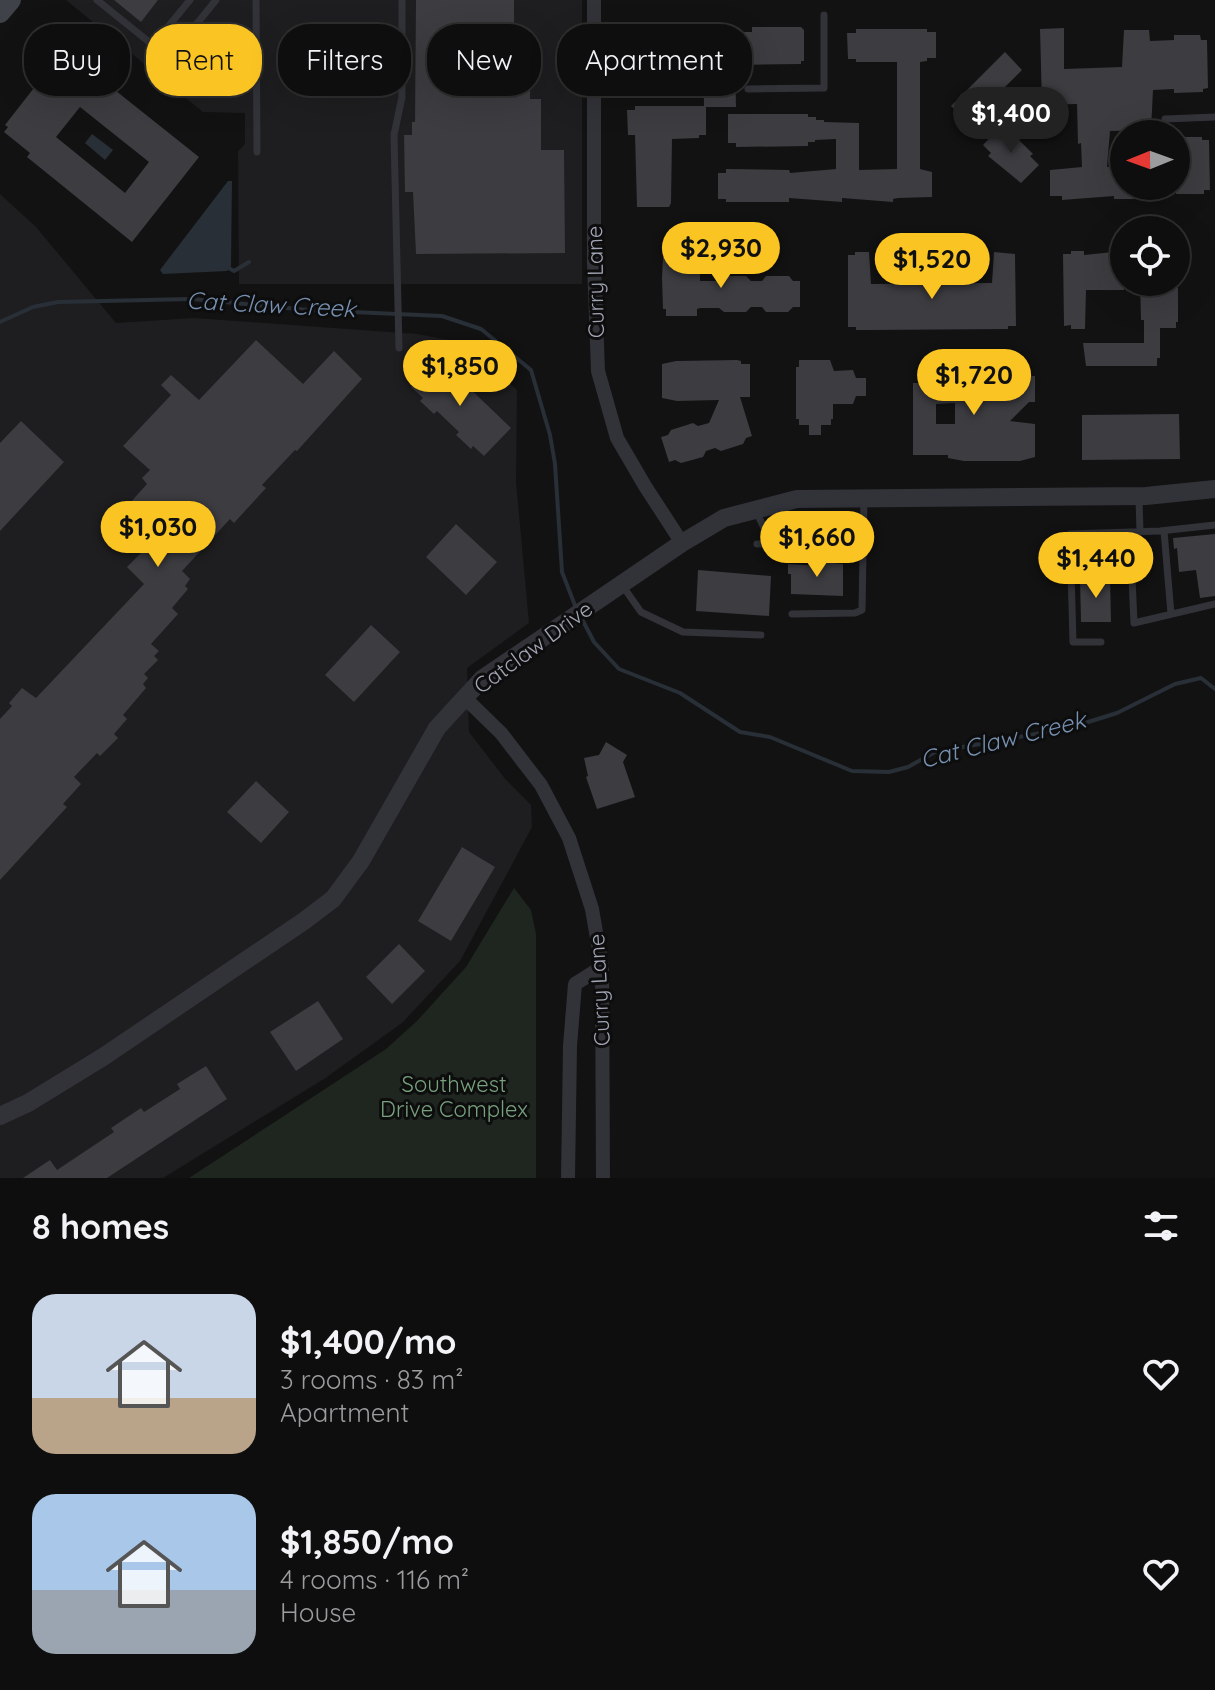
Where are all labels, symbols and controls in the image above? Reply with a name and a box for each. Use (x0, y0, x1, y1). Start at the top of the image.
chip: Buy (24, 24, 130, 96)
chip: Rent (146, 24, 262, 96)
chip: Filters (278, 24, 411, 96)
chip: New (427, 24, 541, 96)
chip: Apartment (557, 24, 752, 96)
pin: $1,400 (946, 87, 1076, 155)
text: $1,400 (971, 96, 1051, 129)
north arrow (1110, 120, 1190, 200)
map controls (1110, 120, 1190, 296)
button: locate (1110, 216, 1190, 296)
pin: $2,930 (656, 222, 786, 290)
street label: Curry Lane (580, 226, 610, 338)
text: $2,930 (680, 231, 762, 264)
pin: $1,520 (867, 233, 997, 301)
text: $1,520 (893, 242, 971, 275)
water label: Cat Claw Creek (186, 285, 359, 324)
pin: $1,850 (395, 340, 525, 408)
text: $1,850 (421, 349, 499, 382)
pin: $1,720 (909, 349, 1039, 417)
text: $1,720 (935, 358, 1013, 391)
pin: $1,030 (93, 501, 223, 569)
text: $1,030 (119, 510, 197, 543)
pin: $1,660 (752, 511, 882, 579)
text: $1,660 (778, 520, 856, 553)
pin: $1,440 (1031, 532, 1161, 600)
text: $1,440 (1056, 541, 1136, 574)
street label: Catclaw Drive (468, 594, 598, 700)
water label: Cat Claw Creek (917, 703, 1091, 774)
street label: Curry Lane (582, 933, 616, 1047)
park label: Southwest Drive Complex (380, 1070, 528, 1123)
icon: filters (1139, 1204, 1183, 1248)
text: 8 homes (32, 1205, 169, 1248)
text: $1,400/mo (280, 1320, 457, 1363)
icon: home (96, 1326, 192, 1422)
icon: heart (1139, 1352, 1183, 1396)
text: 3 rooms · 83 m² (280, 1363, 463, 1396)
text: Apartment (280, 1396, 409, 1429)
text: $1,850/mo (280, 1520, 454, 1563)
icon: home (96, 1526, 192, 1622)
icon: heart (1139, 1552, 1183, 1596)
text: 4 rooms · 116 m² (280, 1563, 469, 1596)
text: House (280, 1596, 356, 1629)

